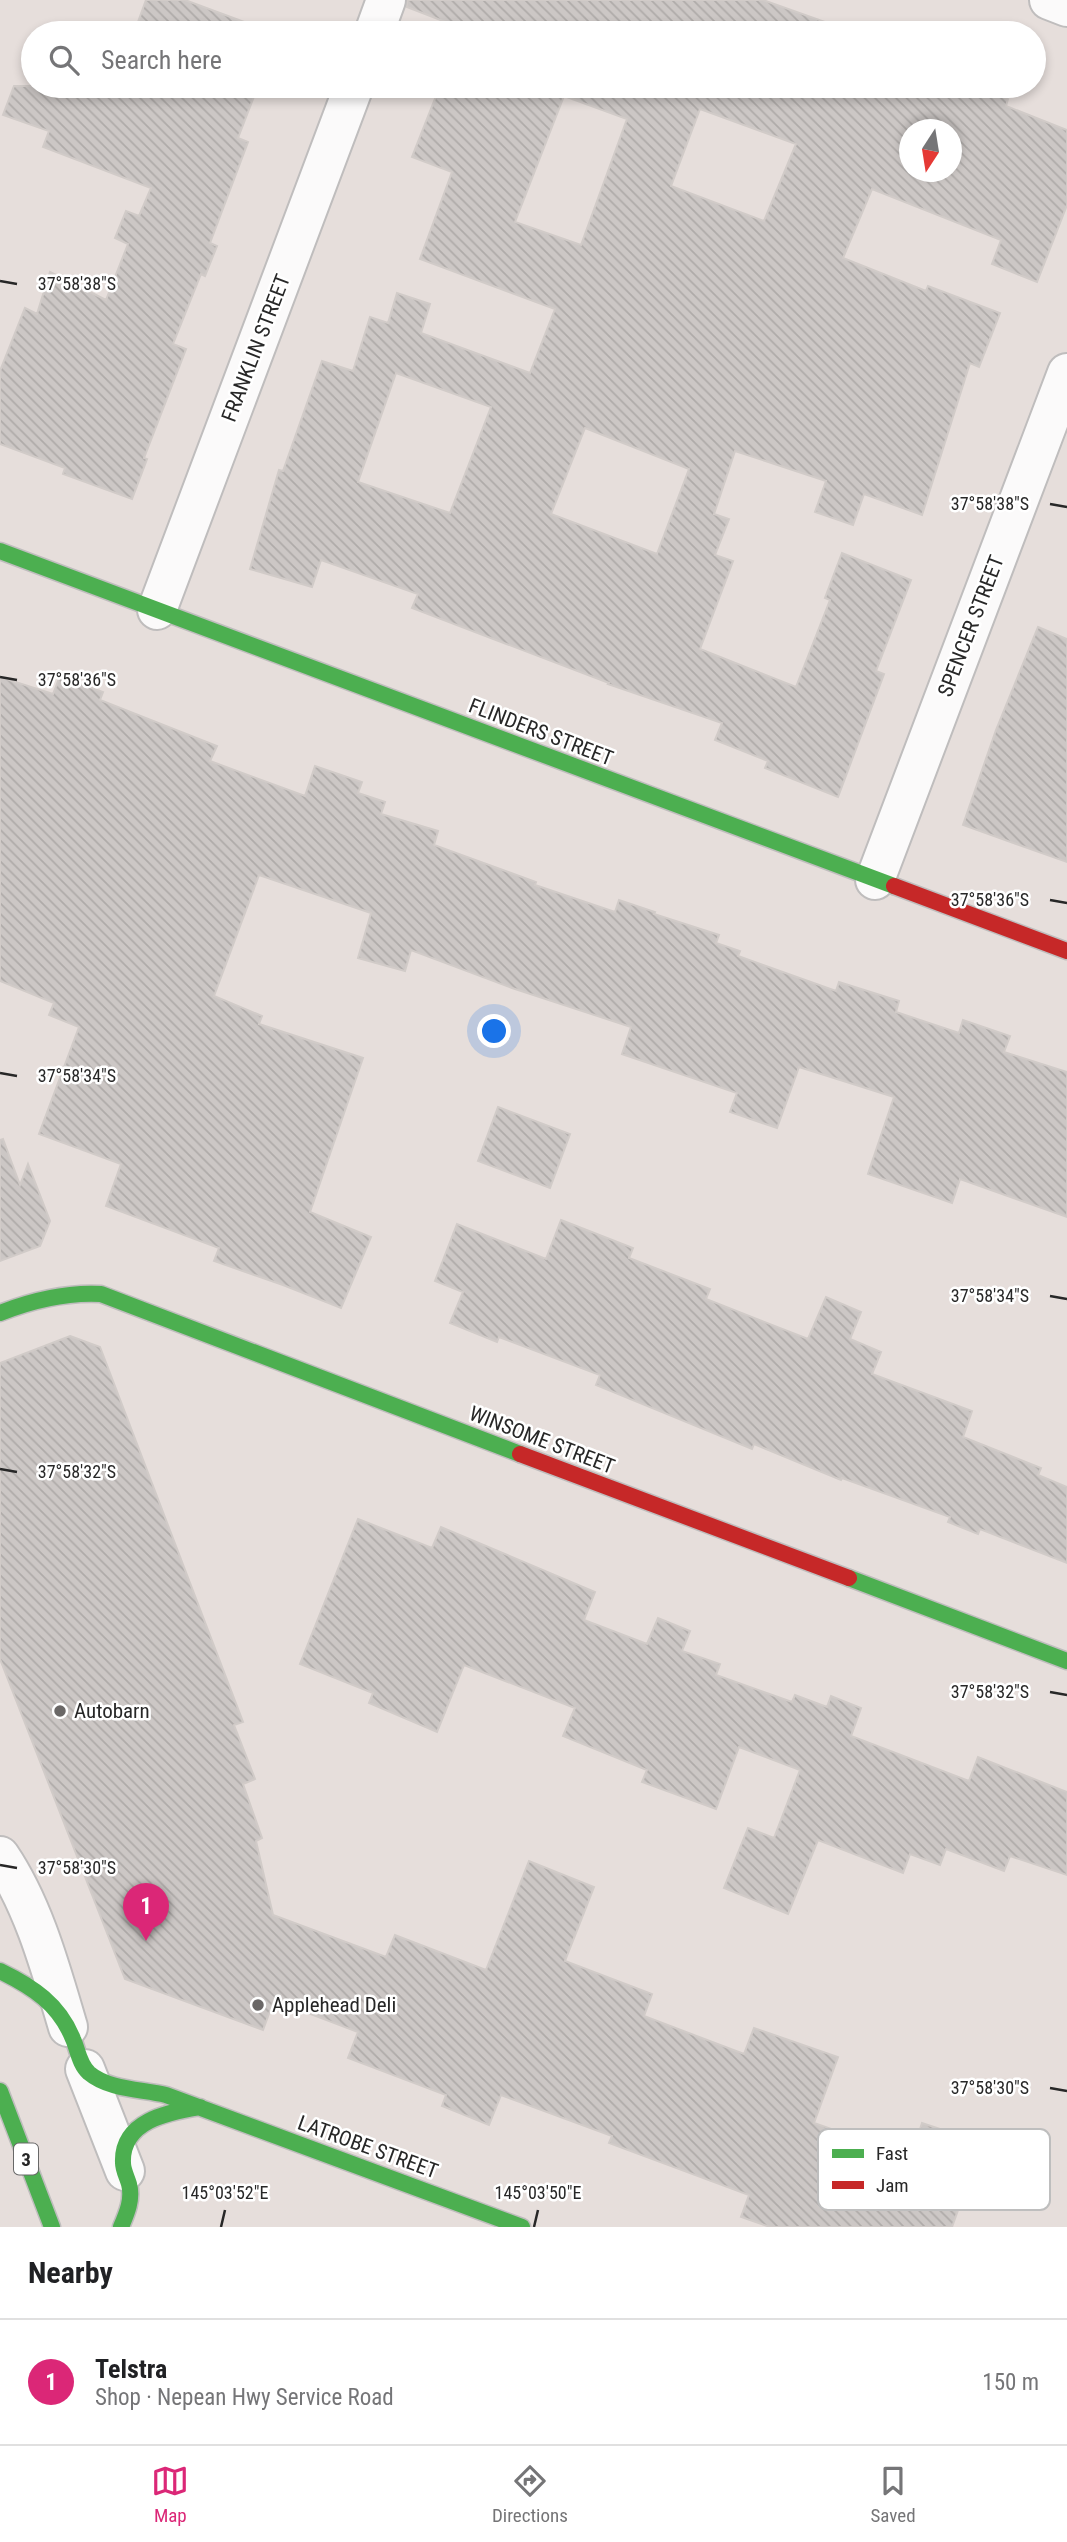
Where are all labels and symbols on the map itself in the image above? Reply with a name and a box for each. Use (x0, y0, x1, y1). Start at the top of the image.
north arrow (899, 119, 962, 182)
street label: FRANKLIN STREET (217, 271, 295, 425)
text: 37°58'38"S (38, 273, 116, 294)
text: 37°58'38"S (951, 493, 1029, 514)
street label: SPENCER STREET (933, 552, 1009, 700)
text: 37°58'36"S (38, 669, 116, 690)
street label: FLINDERS STREET (465, 693, 617, 771)
text: 37°58'36"S (951, 889, 1029, 910)
your location (477, 1014, 511, 1048)
text: 37°58'34"S (38, 1065, 116, 1086)
text: 37°58'34"S (951, 1285, 1029, 1306)
street label: WINSOME STREET (466, 1401, 618, 1479)
text: 37°58'32"S (38, 1461, 116, 1482)
text: 37°58'32"S (951, 1681, 1029, 1702)
place label: Autobarn (74, 1699, 150, 1723)
marker: Autobarn (52, 1703, 68, 1719)
text: 37°58'30"S (38, 1857, 116, 1878)
pin: 1 (123, 1883, 169, 1941)
place label: Applehead Deli (272, 1993, 396, 2017)
marker: Applehead Deli (250, 1997, 266, 2013)
text: 37°58'30"S (951, 2077, 1029, 2098)
street label: LATROBE STREET (295, 2111, 441, 2184)
legend (818, 2129, 1050, 2210)
text: Fast (876, 2142, 908, 2165)
road number: 3 (14, 2144, 38, 2174)
text: Jam (876, 2174, 909, 2197)
text: 145°03'52"E (182, 2182, 268, 2203)
text: 145°03'50"E (495, 2182, 581, 2203)

